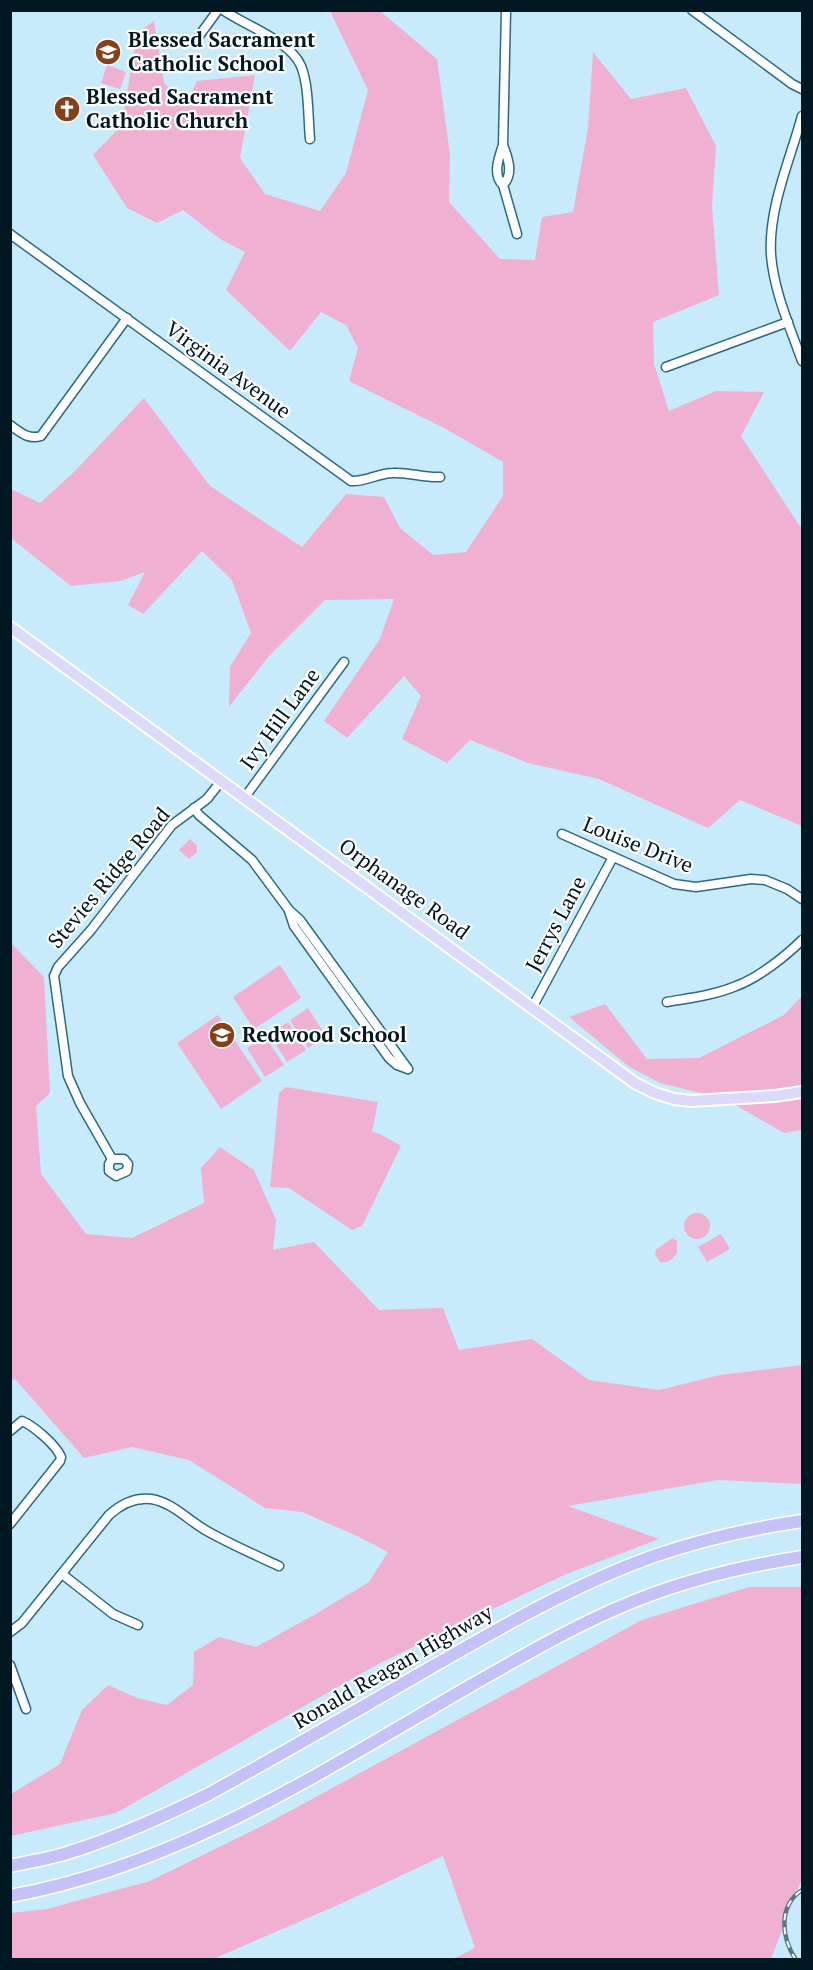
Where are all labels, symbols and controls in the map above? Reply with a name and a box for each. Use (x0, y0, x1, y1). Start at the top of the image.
place label: Blessed Sacrament Catholic School (128, 25, 316, 77)
school or university icon: Blessed Sacrament Catholic School (93, 37, 123, 67)
place label: Blessed Sacrament Catholic Church (86, 82, 274, 134)
church icon: Blessed Sacrament Catholic Church (52, 94, 82, 124)
street label: Virginia Avenue (160, 314, 297, 424)
street label: Ivy Hill Lane (233, 662, 325, 775)
street label: Stevies Ridge Road (41, 801, 176, 954)
street label: Louise Drive (579, 809, 698, 879)
street label: Orphanage Road (334, 831, 476, 945)
street label: Jerrys Lane (518, 871, 592, 976)
school or university icon: Redwood School (207, 1020, 237, 1050)
place label: Redwood School (242, 1020, 407, 1048)
street label: Ronald Reagan Highway (288, 1597, 498, 1735)

